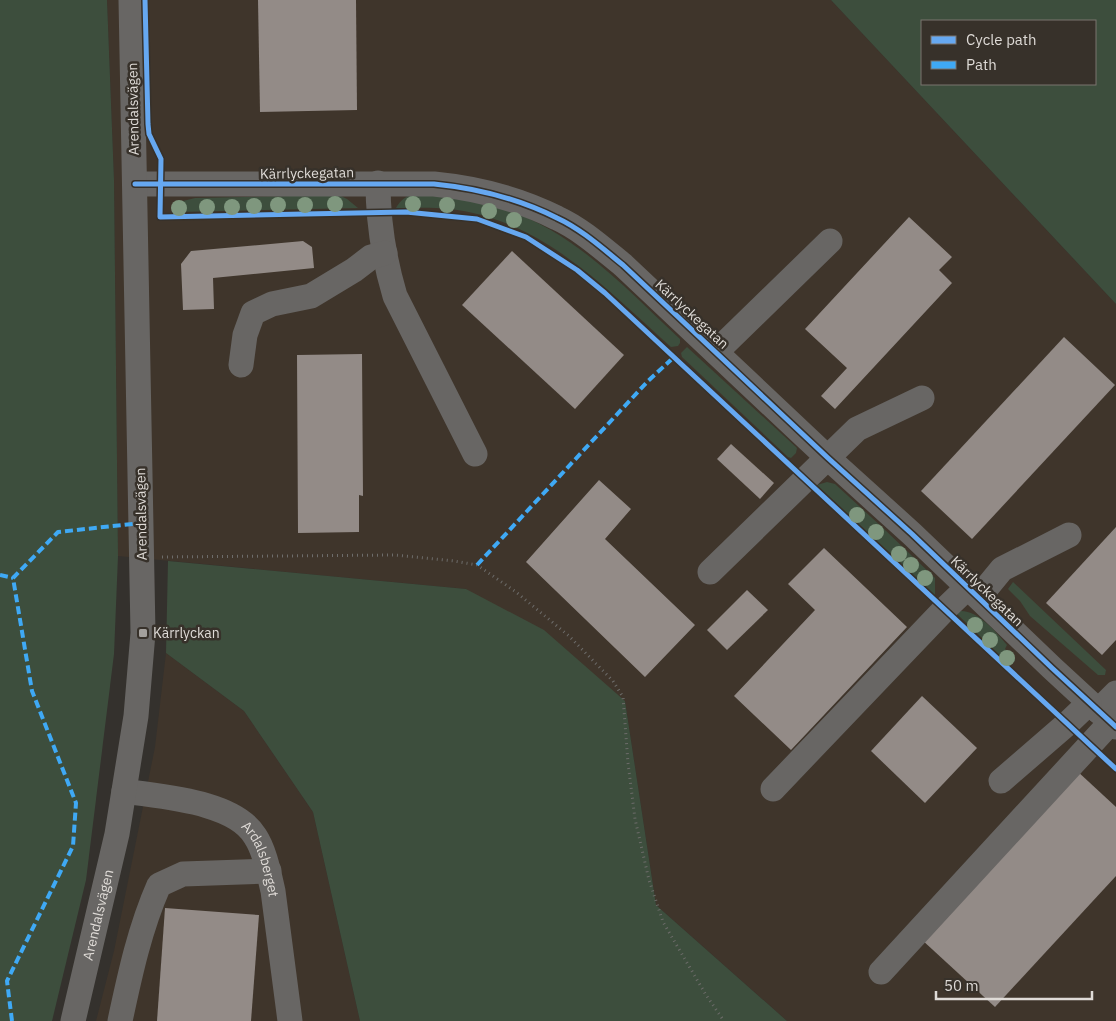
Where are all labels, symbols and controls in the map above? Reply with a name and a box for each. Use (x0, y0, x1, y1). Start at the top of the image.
legend (921, 20, 1096, 85)
text: Cycle path (966, 30, 1037, 49)
text: Path (966, 55, 997, 74)
street label: Arendalsvägen (123, 62, 143, 156)
street label: Kärrlyckegatan (260, 163, 354, 183)
street label: Kärrlyckegatan (651, 275, 733, 353)
street label: Arendalsvägen (131, 467, 151, 561)
street label: Kärrlyckegatan (947, 552, 1027, 630)
place label: Kärrlyckan (153, 624, 220, 642)
marker: Kärrlyckan (137, 627, 149, 639)
street label: Ardalsberget (238, 817, 283, 898)
street label: Arendalsvägen (79, 868, 117, 962)
scale bar (936, 968, 1092, 1000)
text: 50 m (944, 976, 979, 995)

